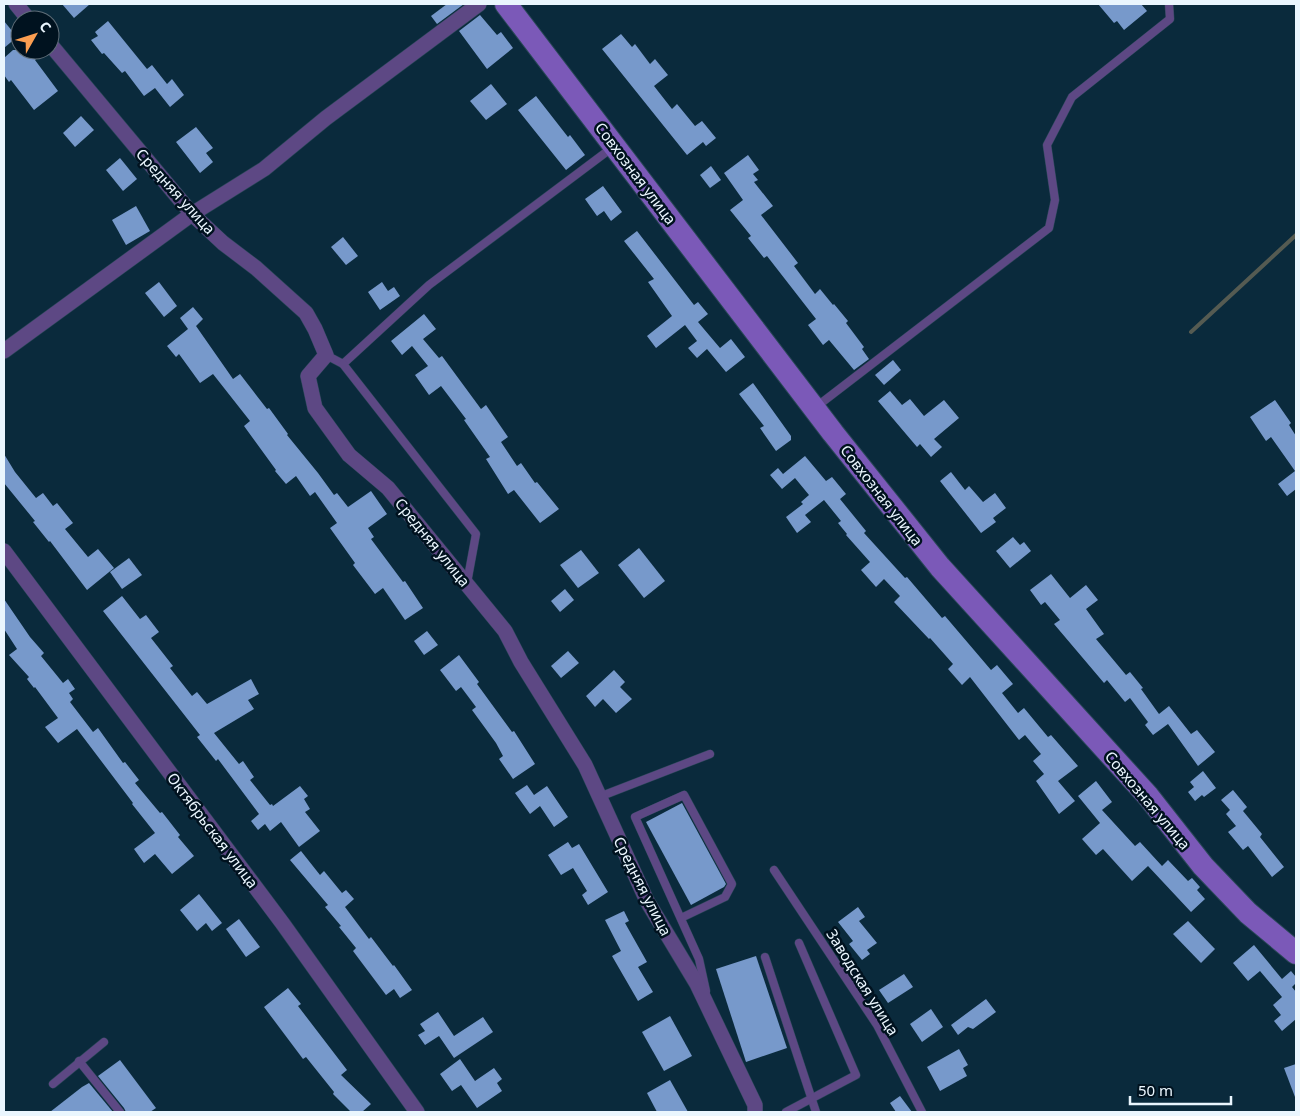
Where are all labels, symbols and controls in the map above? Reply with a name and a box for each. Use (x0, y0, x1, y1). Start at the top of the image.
north arrow (10, 10, 60, 60)
text: С (35, 17, 56, 36)
street label: Совхозная улица (591, 118, 681, 228)
street label: Средняя улица (132, 144, 220, 238)
street label: Совхозная улица (836, 440, 928, 550)
street label: Средняя улица (391, 493, 475, 591)
street label: Совхозная улица (1101, 746, 1195, 854)
street label: Октябрьская улица (163, 768, 263, 892)
street label: Средняя улица (609, 833, 677, 939)
street label: Заводская улица (822, 925, 904, 1039)
scale bar (1130, 1074, 1231, 1106)
text: 50 m (1138, 1080, 1173, 1100)

